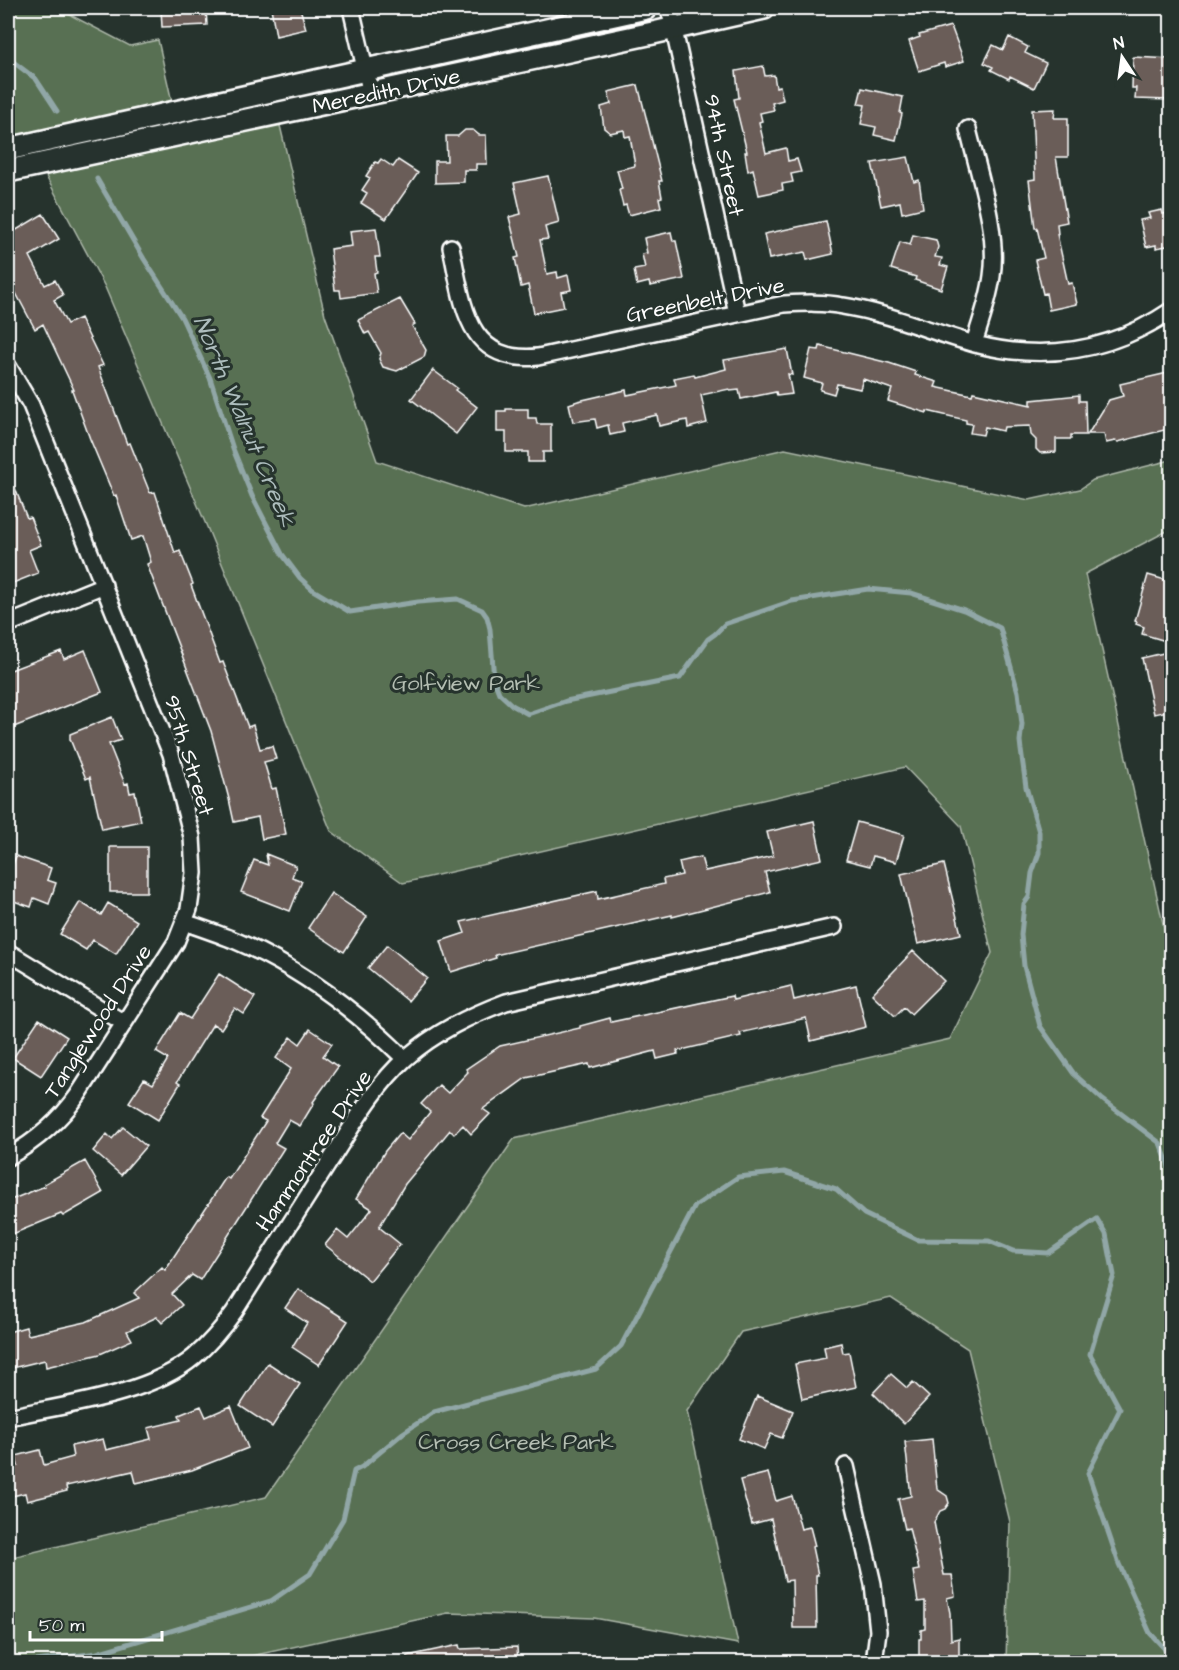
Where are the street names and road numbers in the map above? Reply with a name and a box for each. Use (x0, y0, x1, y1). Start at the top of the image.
street label: Meredith Drive (310, 61, 463, 122)
street label: 94th Street (695, 91, 752, 219)
street label: Greenbelt Drive (623, 270, 787, 331)
street label: 95th Street (156, 691, 222, 820)
street label: Tanglewood Drive (37, 939, 161, 1106)
street label: Hammontree Drive (249, 1064, 380, 1238)

